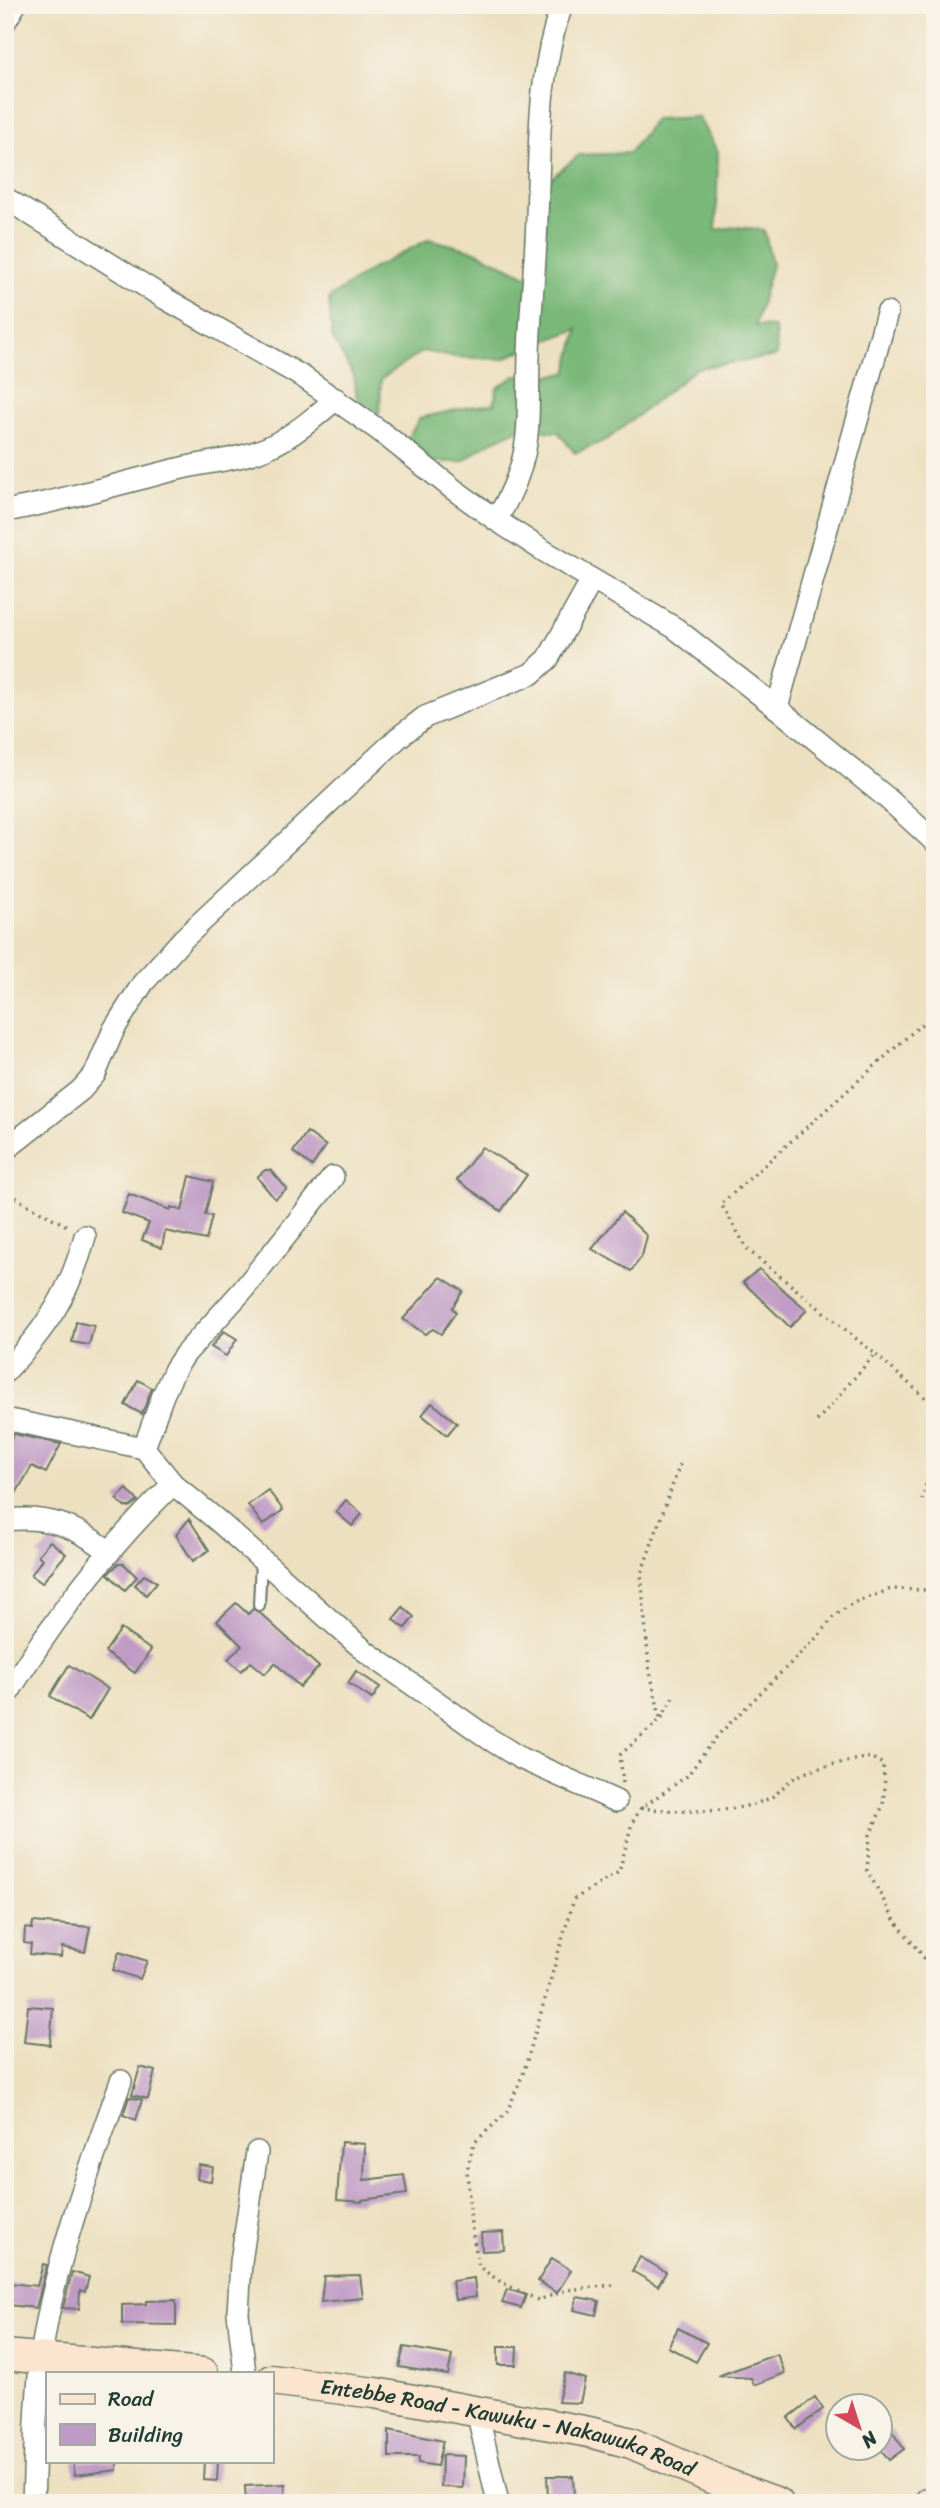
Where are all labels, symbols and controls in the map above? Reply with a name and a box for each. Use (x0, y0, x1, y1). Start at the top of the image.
street label: Entebbe Road - Kawuku - Nakawuka Road (318, 2367, 703, 2489)
legend (46, 2372, 273, 2462)
text: Road (108, 2380, 155, 2418)
north arrow (824, 2392, 894, 2462)
text: Building (108, 2416, 184, 2454)
text: N (853, 2422, 886, 2457)

